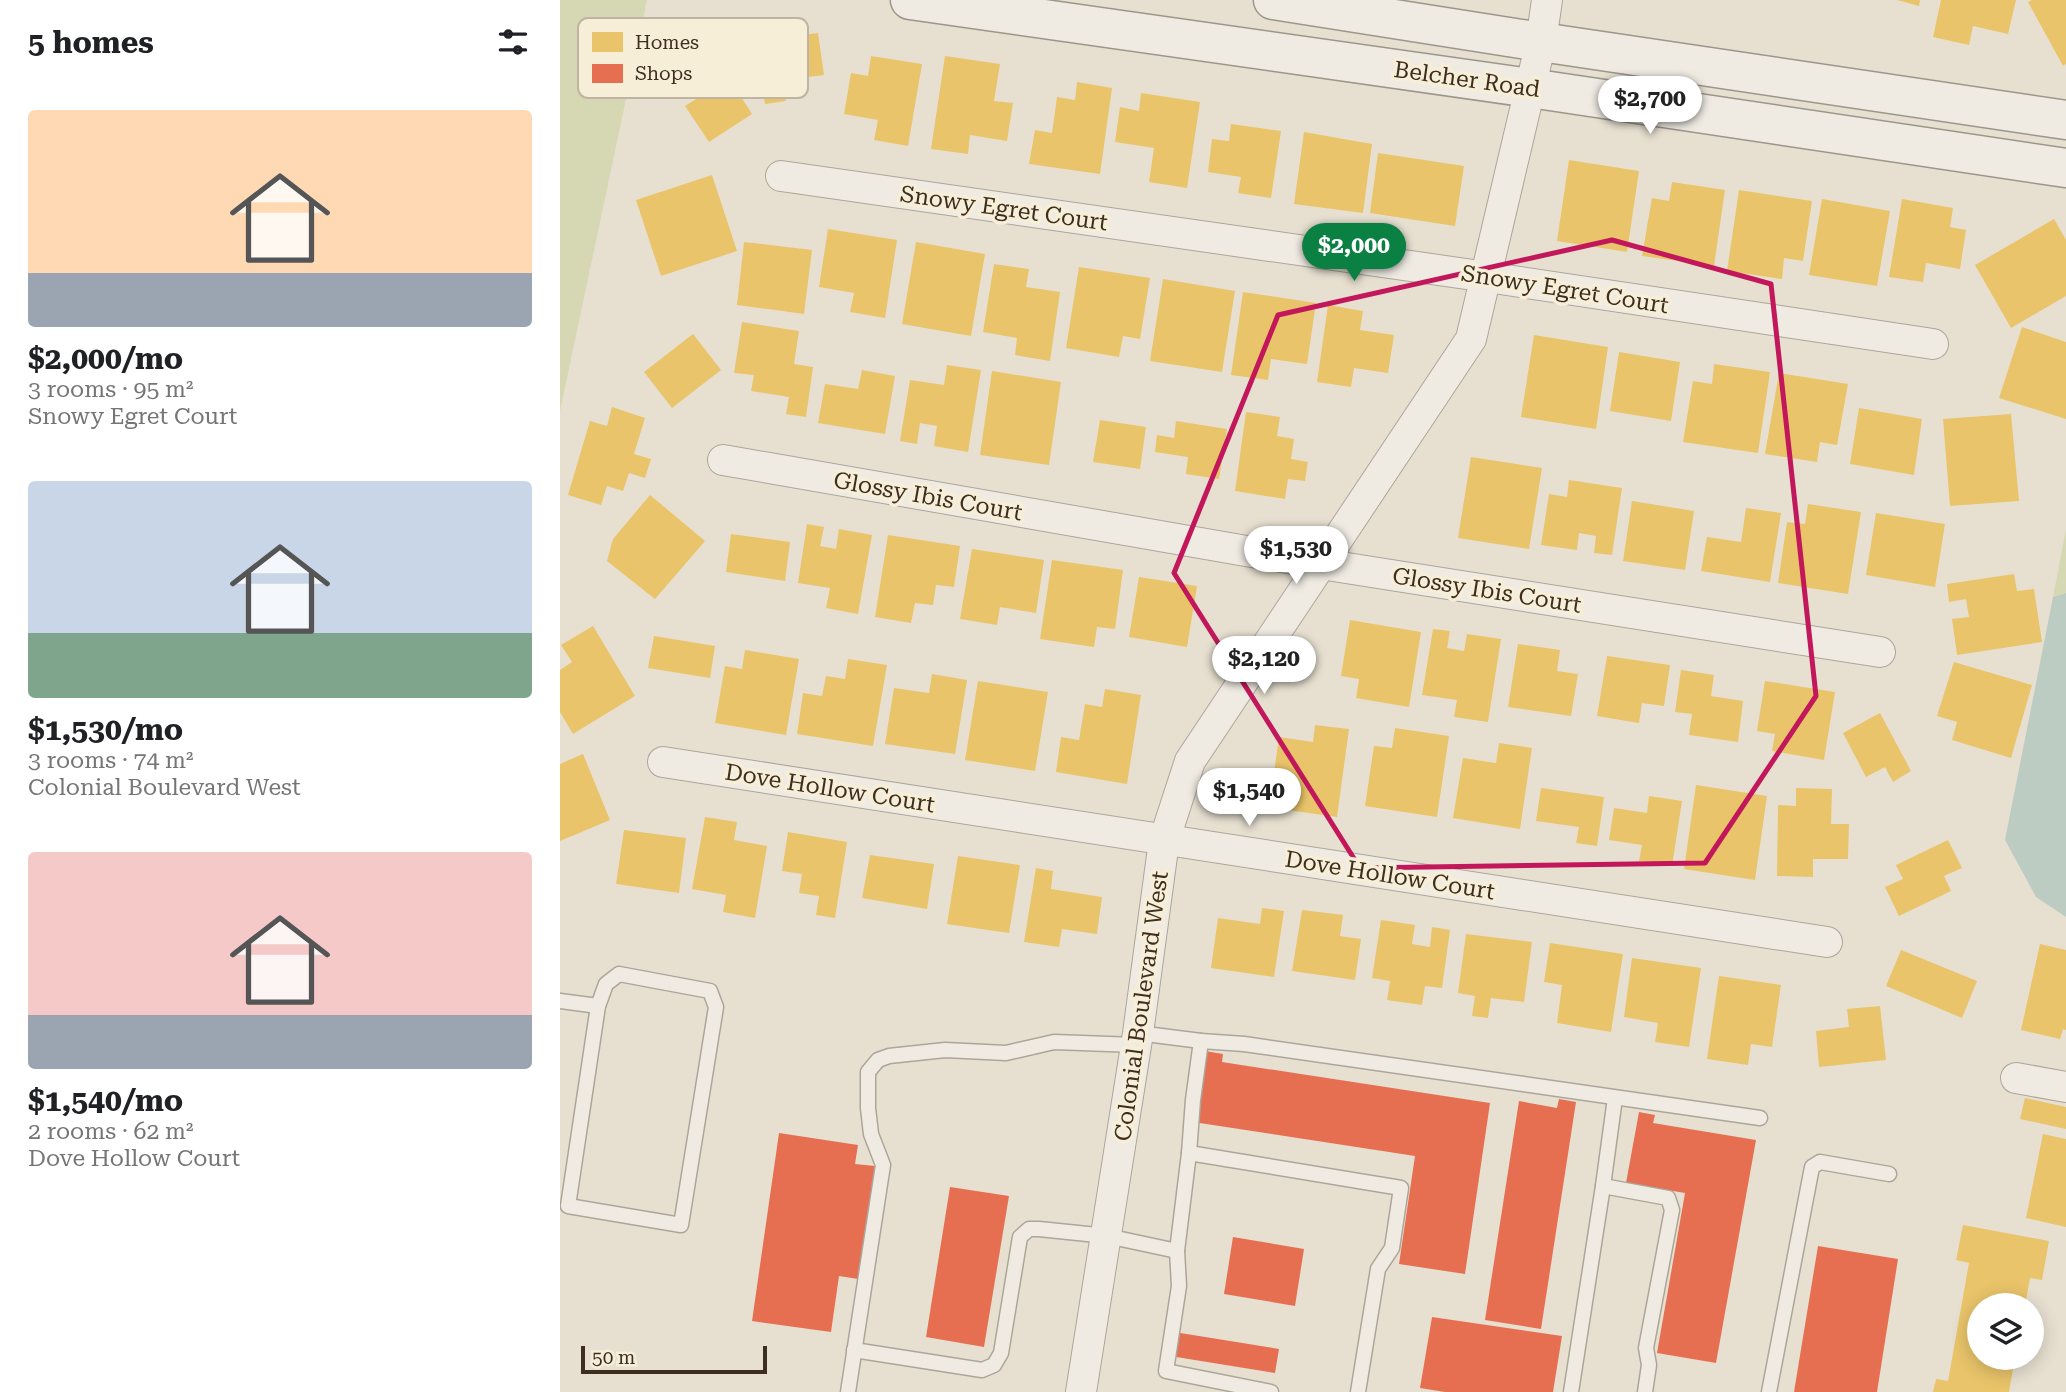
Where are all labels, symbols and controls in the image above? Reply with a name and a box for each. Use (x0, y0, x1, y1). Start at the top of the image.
legend (578, 18, 808, 98)
icon: filters (494, 23, 532, 61)
text: 5 homes (28, 25, 154, 60)
text: Homes (635, 31, 699, 54)
street label: Belcher Road (1392, 56, 1542, 103)
text: Shops (635, 62, 692, 85)
pin: $2,700 (1593, 76, 1707, 136)
text: $2,700 (1614, 85, 1686, 112)
icon: home (217, 155, 343, 281)
street label: Snowy Egret Court (898, 181, 1110, 236)
pin: $2,000 (1297, 224, 1411, 283)
text: $2,000 (1318, 232, 1390, 259)
street label: Snowy Egret Court (1459, 260, 1671, 319)
text: $2,000/mo (28, 341, 183, 376)
text: 3 rooms · 95 m² (28, 376, 194, 403)
text: Snowy Egret Court (28, 403, 237, 430)
street label: Glossy Ibis Court (831, 467, 1025, 526)
icon: home (217, 526, 343, 652)
pin: $1,530 (1239, 526, 1353, 586)
text: $1,530 (1260, 535, 1332, 562)
street label: Glossy Ibis Court (1390, 562, 1584, 619)
pin: $2,120 (1207, 636, 1321, 696)
text: $2,120 (1228, 645, 1300, 672)
text: $1,530/mo (28, 712, 183, 747)
text: 3 rooms · 74 m² (28, 747, 194, 774)
street label: Dove Hollow Court (723, 759, 937, 818)
pin: $1,540 (1192, 768, 1306, 828)
text: Colonial Boulevard West (28, 774, 301, 801)
text: $1,540 (1213, 777, 1285, 804)
street label: Dove Hollow Court (1283, 846, 1497, 905)
street label: Colonial Boulevard West (1109, 869, 1174, 1143)
icon: home (217, 897, 343, 1023)
text: $1,540/mo (28, 1083, 183, 1118)
text: 2 rooms · 62 m² (28, 1118, 194, 1145)
text: Dove Hollow Court (28, 1145, 240, 1172)
map controls (1967, 1293, 2044, 1370)
button: layers (1967, 1293, 2044, 1370)
scale bar (581, 1343, 766, 1375)
text: 50 m (592, 1346, 635, 1369)

